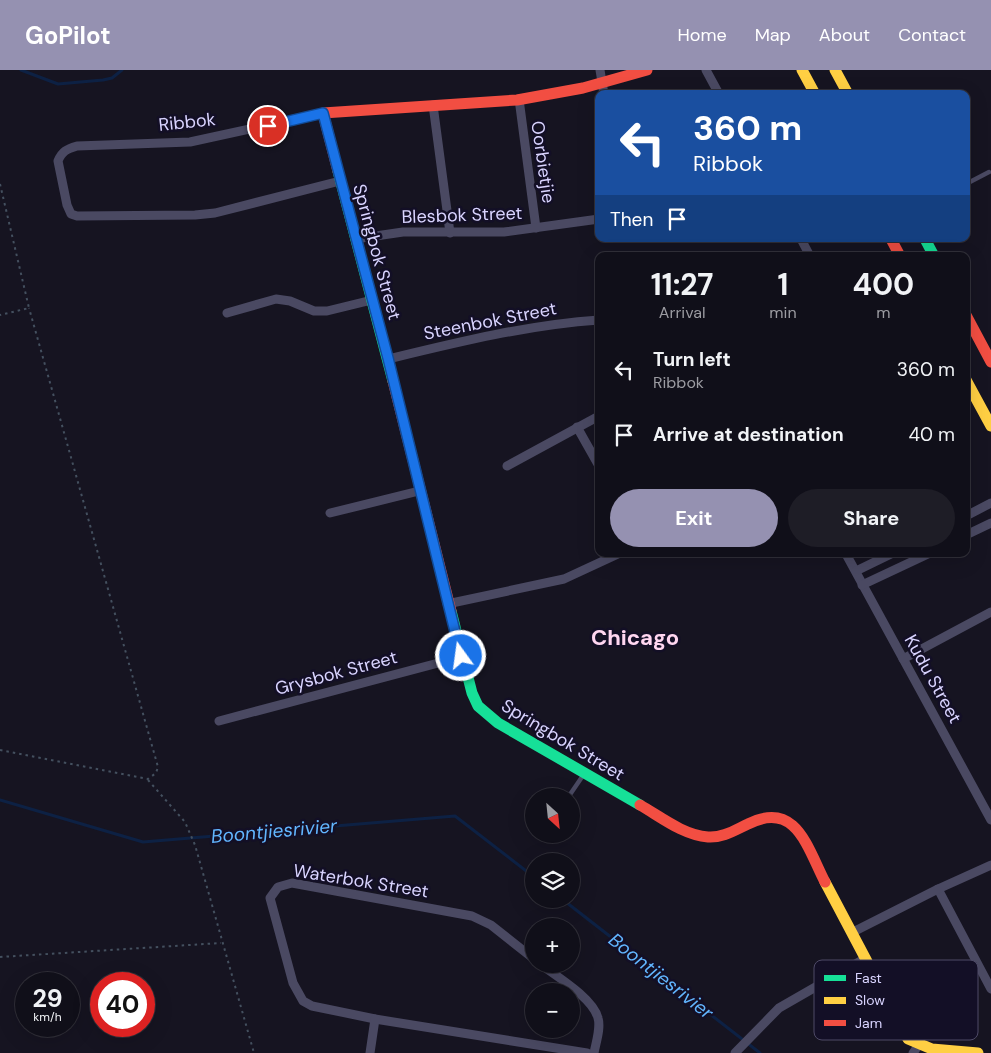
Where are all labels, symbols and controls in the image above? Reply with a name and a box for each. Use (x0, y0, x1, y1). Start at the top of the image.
text: GoPilot (25, 20, 111, 51)
text: Home (677, 23, 727, 47)
text: Map (755, 23, 791, 47)
text: About (819, 23, 870, 47)
text: Contact (898, 23, 966, 47)
pin (247, 105, 289, 147)
text: 360 m (693, 105, 802, 151)
street label: Ribbok (157, 107, 217, 137)
icon: left (610, 110, 675, 175)
icon: arrive (254, 112, 282, 140)
street label: Oorbietjie (525, 119, 561, 205)
text: Ribbok (693, 149, 763, 178)
street label: Springbok Street (347, 181, 407, 323)
street label: Blesbok Street (401, 201, 523, 229)
icon: arrive (663, 205, 691, 233)
text: Then (610, 207, 653, 232)
text: 11:27 (651, 265, 713, 304)
text: 1 (777, 265, 788, 304)
text: 400 (852, 265, 914, 304)
street label: Steenbok Street (422, 296, 558, 346)
text: Arrival (659, 302, 705, 323)
text: min (769, 302, 797, 323)
text: m (876, 302, 890, 323)
text: Turn left (653, 347, 731, 372)
icon: left (610, 356, 638, 384)
text: 360 m (897, 357, 955, 382)
text: Ribbok (653, 372, 704, 393)
icon: arrive (610, 421, 638, 449)
text: Arrive at destination (653, 422, 844, 447)
text: 40 m (908, 422, 955, 447)
button: Exit (610, 489, 778, 547)
button: Share (788, 489, 955, 547)
district label: Chicago (591, 623, 679, 652)
position arrow (434, 629, 486, 681)
street label: Kudu Street (899, 630, 967, 728)
street label: Grysbok Street (272, 645, 400, 701)
street label: Springbok Street (497, 694, 629, 786)
north arrow (525, 788, 580, 842)
map controls (525, 788, 580, 1038)
water label: Boontjiesrivier (210, 813, 339, 849)
button: layers (525, 853, 580, 908)
street label: Waterbok Street (292, 858, 430, 904)
button: + (525, 918, 580, 973)
water label: Boontjiesrivier (603, 927, 719, 1025)
legend (814, 960, 978, 1040)
text: Fast (855, 969, 882, 987)
speed limit sign: 40 (90, 972, 155, 1037)
text: 29 (32, 982, 63, 1015)
button: − (525, 983, 580, 1038)
text: Slow (855, 991, 885, 1009)
text: km/h (33, 1009, 62, 1025)
text: Jam (855, 1014, 882, 1032)

